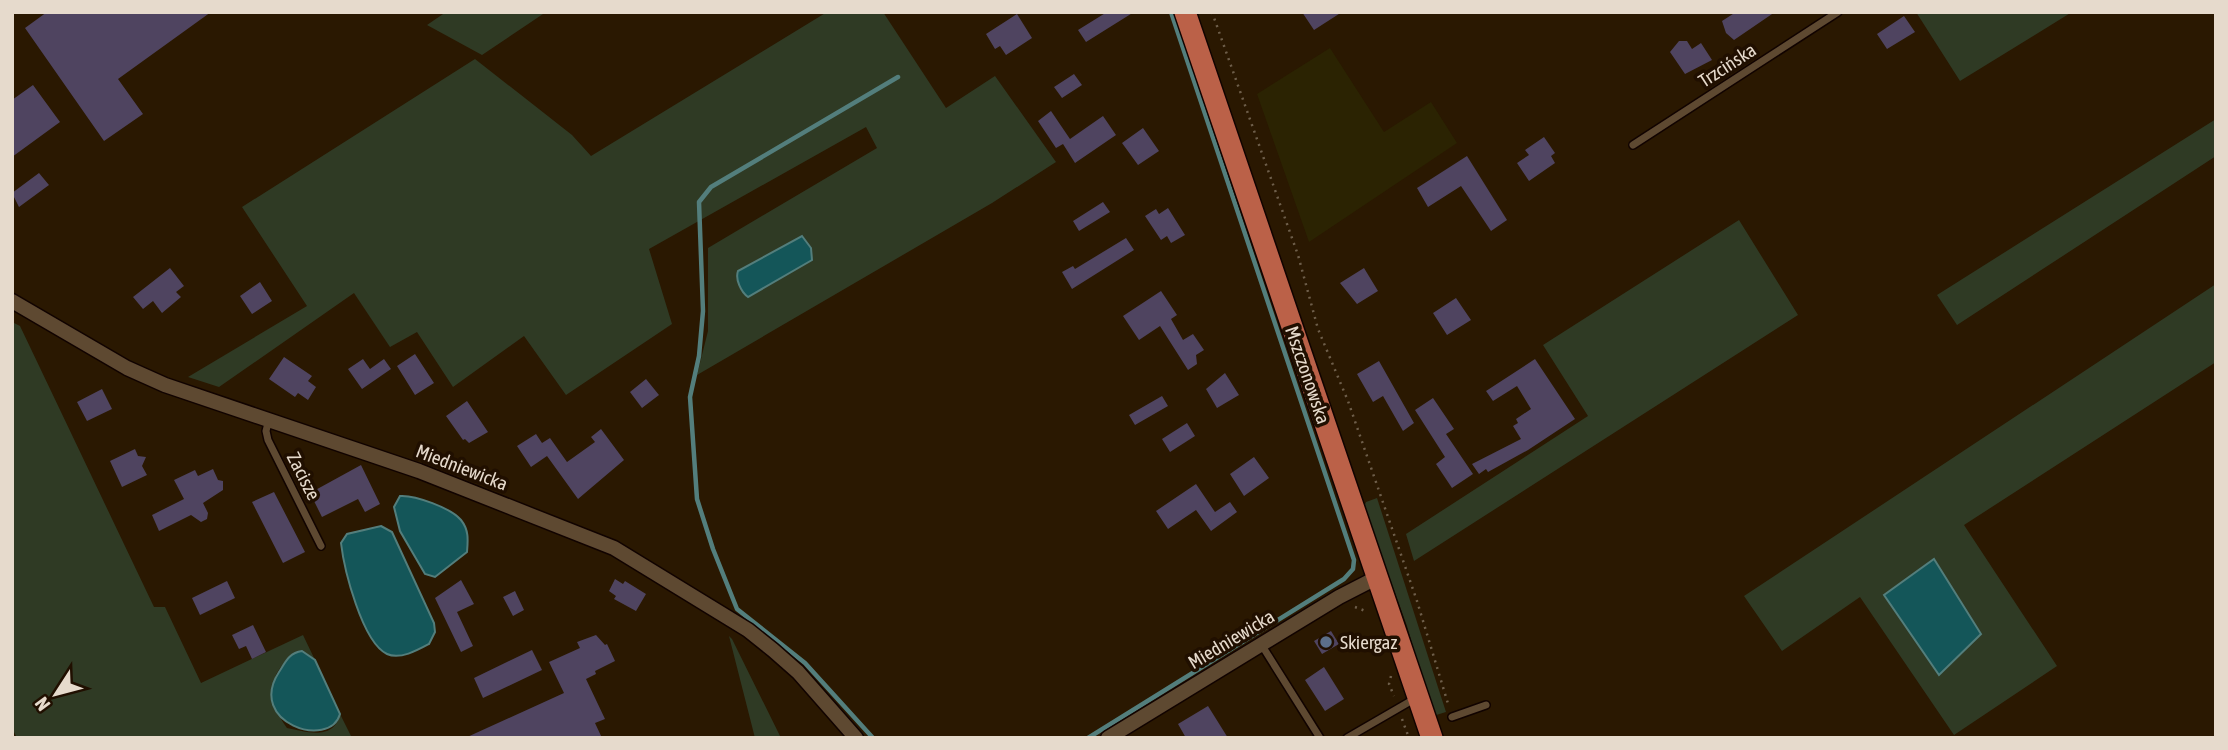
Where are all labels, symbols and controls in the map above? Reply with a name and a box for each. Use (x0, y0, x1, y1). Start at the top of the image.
street label: Trzcińska (1694, 38, 1760, 92)
street label: Mszczonowska (1281, 323, 1335, 427)
street label: Miedniewicka (413, 439, 511, 495)
street label: Zacisze (283, 448, 325, 504)
street label: Miedniewicka (1184, 605, 1278, 673)
place label: Skiergaz (1340, 631, 1397, 653)
marker: Skiergaz (1318, 634, 1334, 650)
north arrow (21, 659, 91, 729)
text: N (30, 693, 54, 715)

